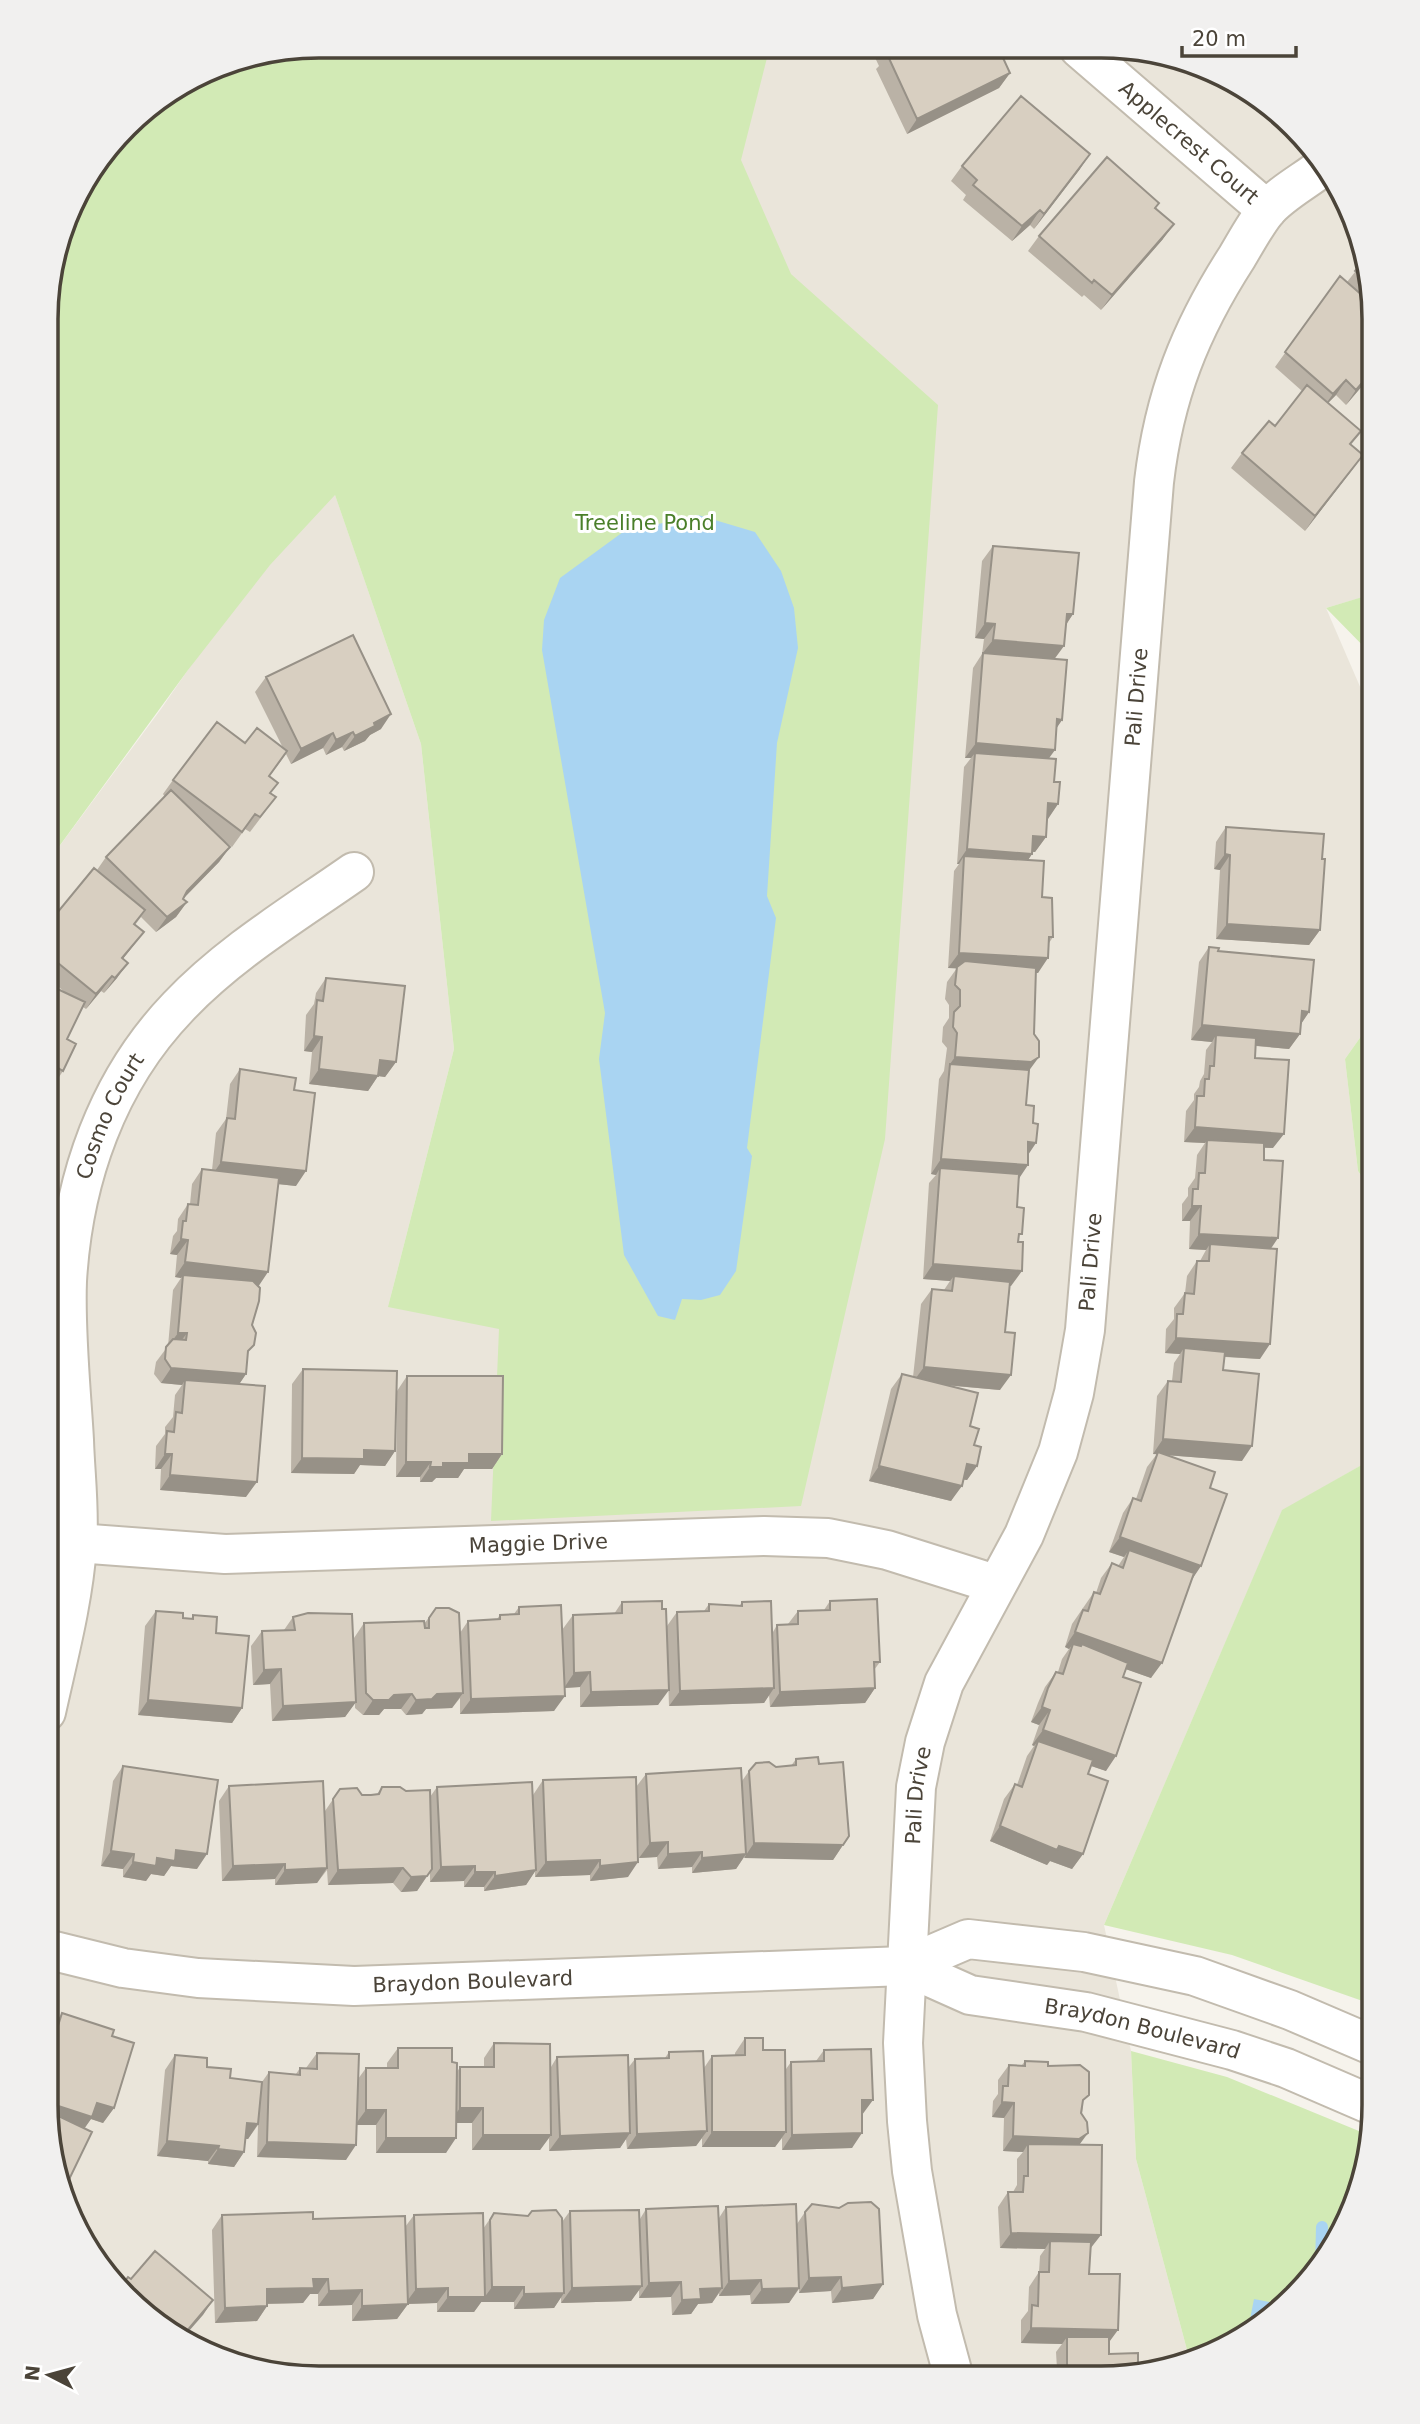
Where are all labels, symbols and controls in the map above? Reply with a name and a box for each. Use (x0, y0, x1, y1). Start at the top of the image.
scale bar (1182, 14, 1296, 58)
text: 20 m (1192, 27, 1246, 51)
street label: Applecrest Court (1114, 76, 1263, 209)
park label: Treeline Pond (574, 511, 715, 535)
street label: Pali Drive (1121, 647, 1152, 747)
street label: Cosmo Court (72, 1049, 149, 1182)
street label: Pali Drive (1075, 1212, 1106, 1313)
street label: Maggie Drive (468, 1529, 608, 1558)
street label: Pali Drive (901, 1744, 936, 1845)
street label: Braydon Boulevard (372, 1966, 574, 1997)
street label: Braydon Boulevard (1043, 1994, 1244, 2064)
north arrow (14, 2340, 84, 2410)
text: N (20, 2364, 44, 2382)

